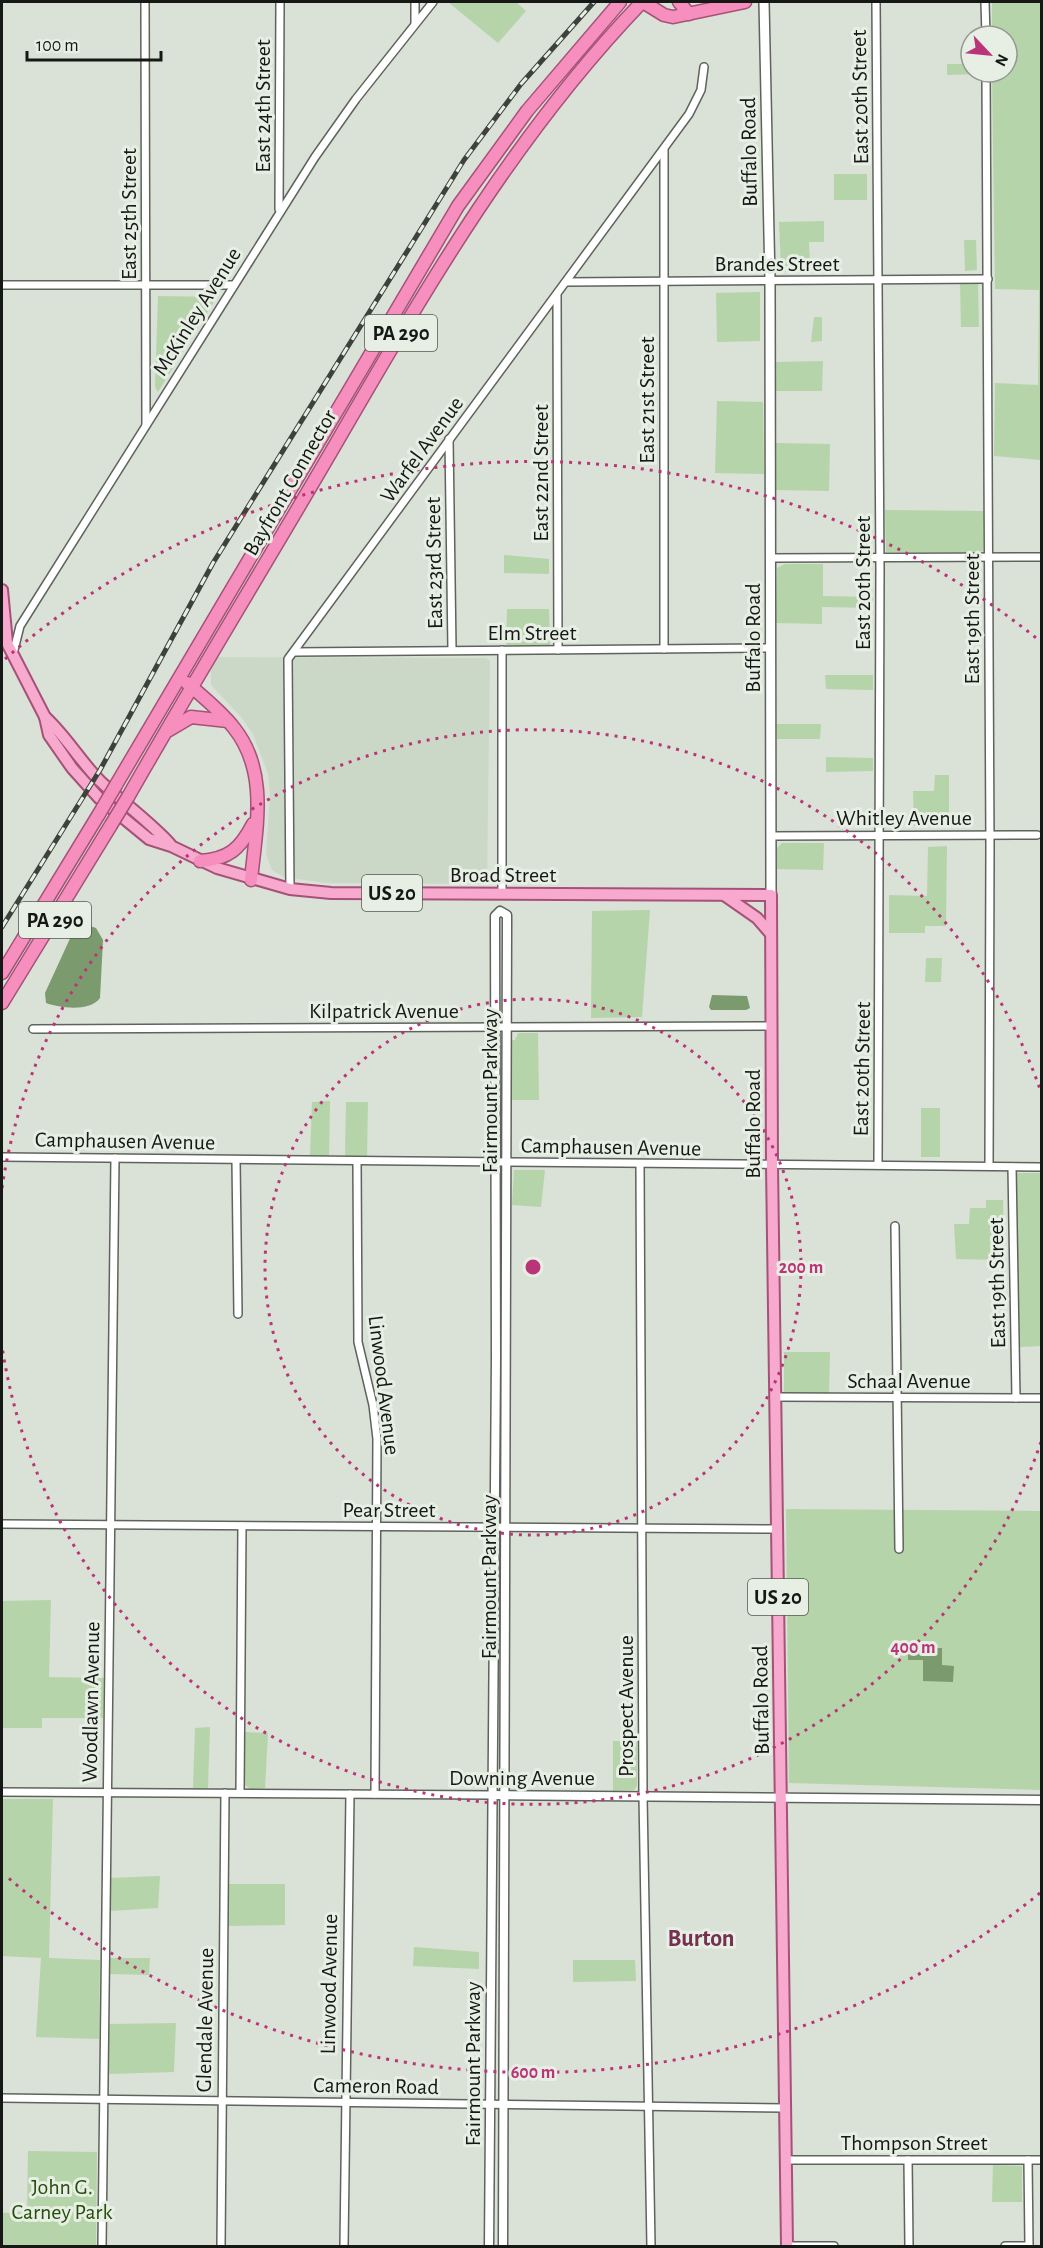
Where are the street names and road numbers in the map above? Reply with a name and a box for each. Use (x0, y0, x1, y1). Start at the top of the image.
street label: East 20th Street (848, 29, 872, 164)
street label: East 24th Street (252, 39, 274, 173)
street label: Buffalo Road (737, 97, 761, 207)
street label: East 25th Street (118, 148, 140, 280)
street label: McKinley Avenue (149, 244, 245, 379)
street label: Brandes Street (715, 253, 839, 275)
road number: PA 290 (365, 315, 437, 351)
street label: East 21st Street (636, 336, 658, 464)
street label: Warfel Avenue (376, 393, 467, 507)
street label: East 22nd Street (530, 404, 552, 542)
street label: Bayfront Connector (239, 406, 341, 559)
street label: East 23rd Street (422, 497, 446, 629)
street label: East 20th Street (852, 516, 874, 650)
street label: East 19th Street (961, 554, 983, 684)
street label: Buffalo Road (742, 583, 764, 693)
street label: Elm Street (487, 622, 577, 644)
street label: Whitley Avenue (836, 807, 972, 829)
street label: Broad Street (450, 864, 556, 886)
road number: US 20 (362, 875, 422, 911)
road number: PA 290 (19, 902, 91, 938)
street label: Kilpatrick Avenue (309, 1000, 459, 1022)
street label: East 20th Street (850, 1002, 874, 1137)
street label: Fairmount Parkway (479, 1008, 501, 1173)
street label: Buffalo Road (742, 1069, 764, 1179)
street label: Camphausen Avenue (35, 1128, 215, 1154)
street label: Camphausen Avenue (521, 1134, 701, 1160)
street label: East 19th Street (985, 1217, 1009, 1349)
street label: Linwood Avenue (365, 1314, 403, 1456)
street label: Schaal Avenue (847, 1370, 971, 1392)
street label: Fairmount Parkway (478, 1494, 500, 1659)
street label: Pear Street (342, 1499, 436, 1521)
road number: US 20 (748, 1579, 808, 1615)
street label: Woodlawn Avenue (79, 1621, 103, 1783)
street label: Prospect Avenue (615, 1635, 637, 1777)
street label: Buffalo Road (749, 1645, 773, 1755)
street label: Downing Avenue (449, 1767, 595, 1789)
street label: Linwood Avenue (317, 1913, 341, 2055)
street label: Glendale Avenue (193, 1947, 217, 2093)
street label: Fairmount Parkway (462, 1981, 484, 2146)
street label: Cameron Road (313, 2074, 439, 2098)
street label: Thompson Street (841, 2132, 987, 2154)

